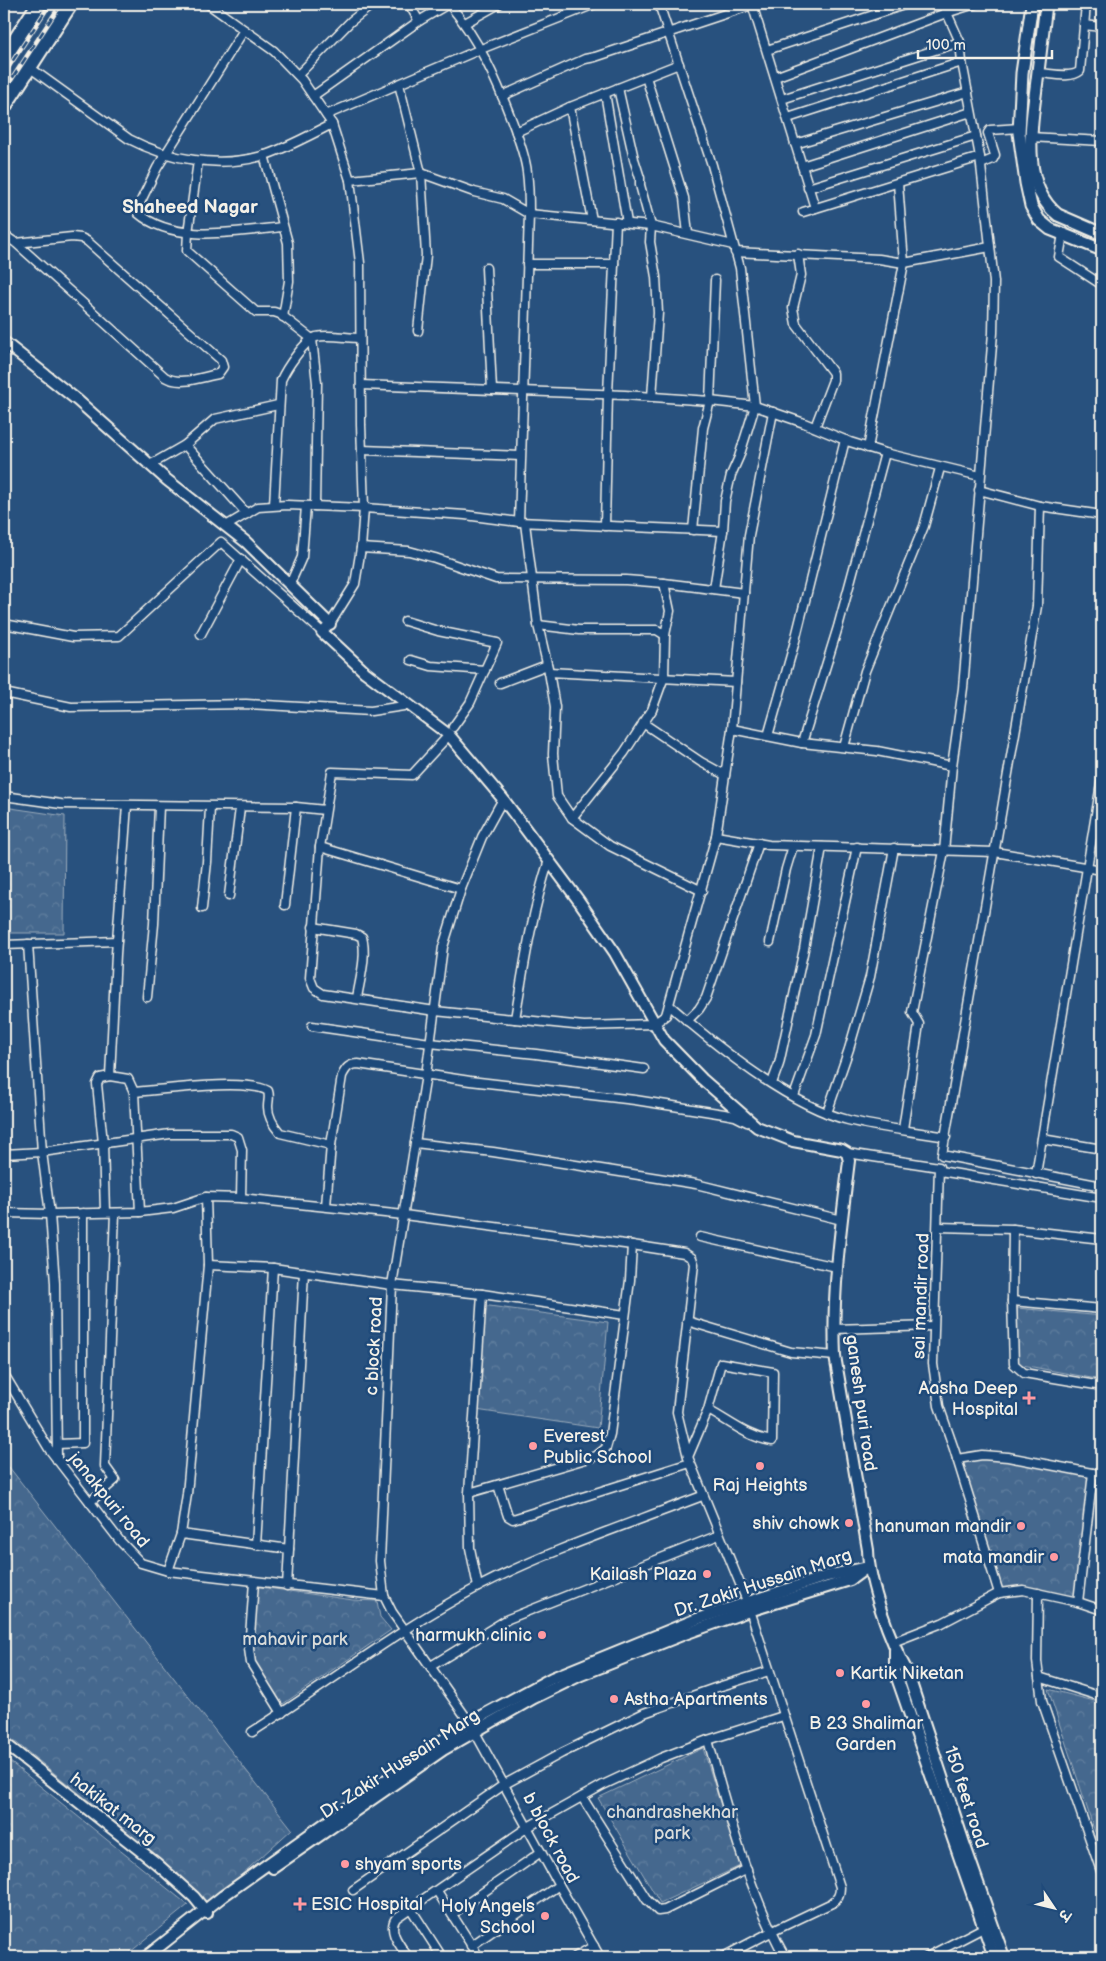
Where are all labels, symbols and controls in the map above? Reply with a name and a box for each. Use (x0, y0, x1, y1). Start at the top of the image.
scale bar (918, 28, 1052, 60)
text: 100 m (926, 36, 966, 55)
district label: Shaheed Nagar (122, 196, 258, 219)
street label: sai mandir road (908, 1233, 934, 1359)
street label: c block road (361, 1296, 387, 1396)
street label: ganesh puri road (841, 1333, 881, 1473)
place label: Aasha Deep Hospital (919, 1378, 1018, 1420)
marker: Aasha Deep Hospital (1022, 1391, 1036, 1405)
place label: Everest Public School (543, 1426, 652, 1468)
marker: Everest Public School (527, 1440, 539, 1452)
street label: janakpuri road (64, 1447, 154, 1552)
marker: Raj Heights (754, 1460, 766, 1472)
place label: Raj Heights (713, 1475, 807, 1496)
place label: shiv chowk (753, 1513, 839, 1534)
place label: hanuman mandir (874, 1516, 1011, 1537)
marker: shiv chowk (843, 1517, 855, 1529)
marker: hanuman mandir (1015, 1520, 1027, 1532)
street label: Dr. Zakir Hussain Marg (672, 1544, 854, 1622)
place label: mata mandir (943, 1547, 1045, 1568)
marker: mata mandir (1048, 1551, 1060, 1563)
place label: Kailash Plaza (589, 1564, 697, 1585)
marker: Kailash Plaza (701, 1568, 713, 1580)
place label: harmukh clinic (415, 1625, 532, 1646)
park label: mahavir park (242, 1629, 348, 1650)
marker: harmukh clinic (536, 1629, 548, 1641)
place label: Kartik Niketan (850, 1663, 964, 1684)
marker: Kartik Niketan (834, 1667, 846, 1679)
place label: Astha Apartments (624, 1689, 768, 1710)
marker: Astha Apartments (608, 1693, 620, 1705)
marker: B 23 Shalimar Garden (860, 1698, 872, 1710)
street label: Dr. Zakir Hussain Marg (317, 1705, 483, 1823)
place label: B 23 Shalimar Garden (809, 1713, 923, 1755)
street label: 150 feet road (940, 1743, 992, 1851)
street label: hakikat marg (66, 1769, 160, 1849)
street label: b block road (518, 1789, 584, 1887)
park label: chandrashekhar park (606, 1802, 738, 1844)
place label: shyam sports (355, 1854, 462, 1875)
marker: shyam sports (339, 1858, 351, 1870)
north arrow (1028, 1884, 1078, 1934)
place label: ESIC Hospital (311, 1894, 423, 1915)
place label: Holy Angels School (441, 1896, 535, 1938)
marker: ESIC Hospital (293, 1897, 307, 1911)
text: उ (1054, 1905, 1075, 1925)
marker: Holy Angels School (539, 1910, 551, 1922)

